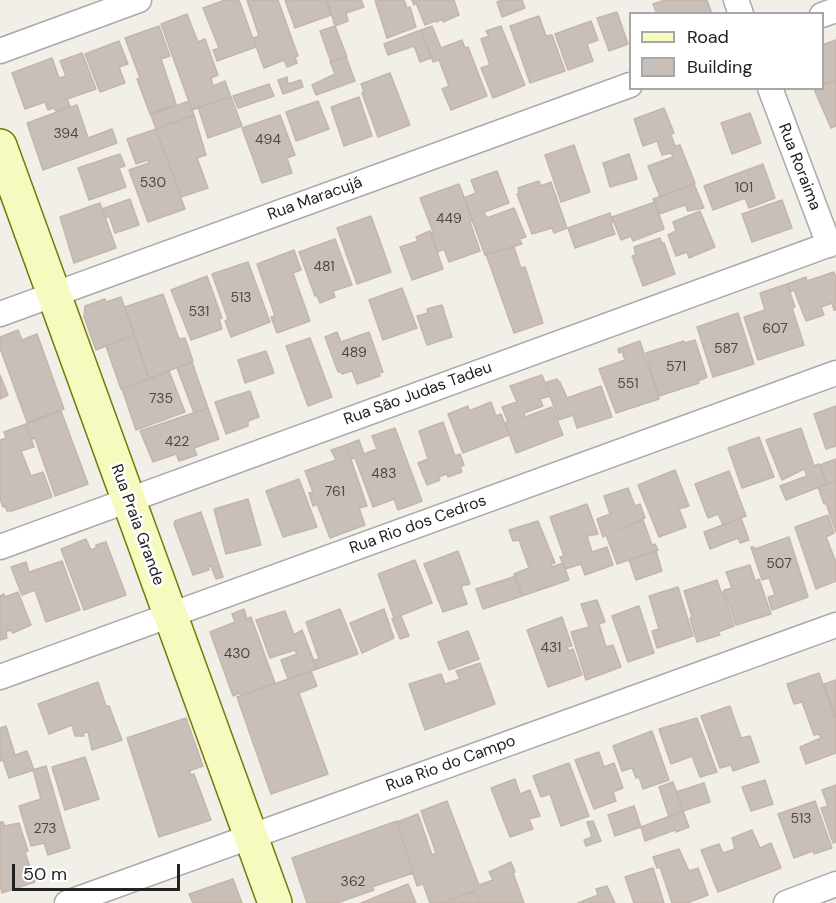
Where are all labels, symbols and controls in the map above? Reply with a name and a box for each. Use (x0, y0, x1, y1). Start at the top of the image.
legend (629, 12, 824, 90)
text: Road (687, 25, 729, 49)
text: Building (687, 55, 752, 79)
street label: Rua Roraima (774, 121, 824, 213)
house number: 394 (53, 126, 79, 142)
house number: 494 (255, 132, 281, 148)
street label: Rua Maracujá (265, 173, 365, 225)
house number: 530 (140, 175, 166, 191)
house number: 101 (735, 180, 753, 196)
house number: 449 (436, 211, 462, 227)
house number: 481 (313, 259, 335, 275)
house number: 513 (230, 290, 252, 306)
house number: 531 (189, 304, 209, 320)
house number: 607 (762, 321, 788, 337)
house number: 587 (714, 341, 738, 357)
house number: 489 (341, 345, 367, 361)
street label: Rua São Judas Tadeu (341, 358, 495, 430)
house number: 571 (666, 359, 686, 375)
house number: 551 (617, 376, 639, 392)
house number: 735 (149, 391, 173, 407)
house number: 422 (165, 434, 189, 450)
street label: Rua Praia Grande (106, 462, 168, 588)
house number: 483 (371, 466, 397, 482)
house number: 761 (325, 484, 345, 500)
street label: Rua Rio dos Cedros (347, 491, 489, 559)
house number: 507 (766, 556, 792, 572)
house number: 431 (541, 640, 561, 656)
house number: 430 (224, 646, 250, 662)
street label: Rua Rio do Campo (384, 732, 518, 796)
house number: 513 (790, 811, 812, 827)
house number: 273 (33, 821, 57, 837)
scale bar (15, 852, 183, 890)
text: 50 m (23, 862, 67, 886)
house number: 362 (341, 874, 365, 890)

